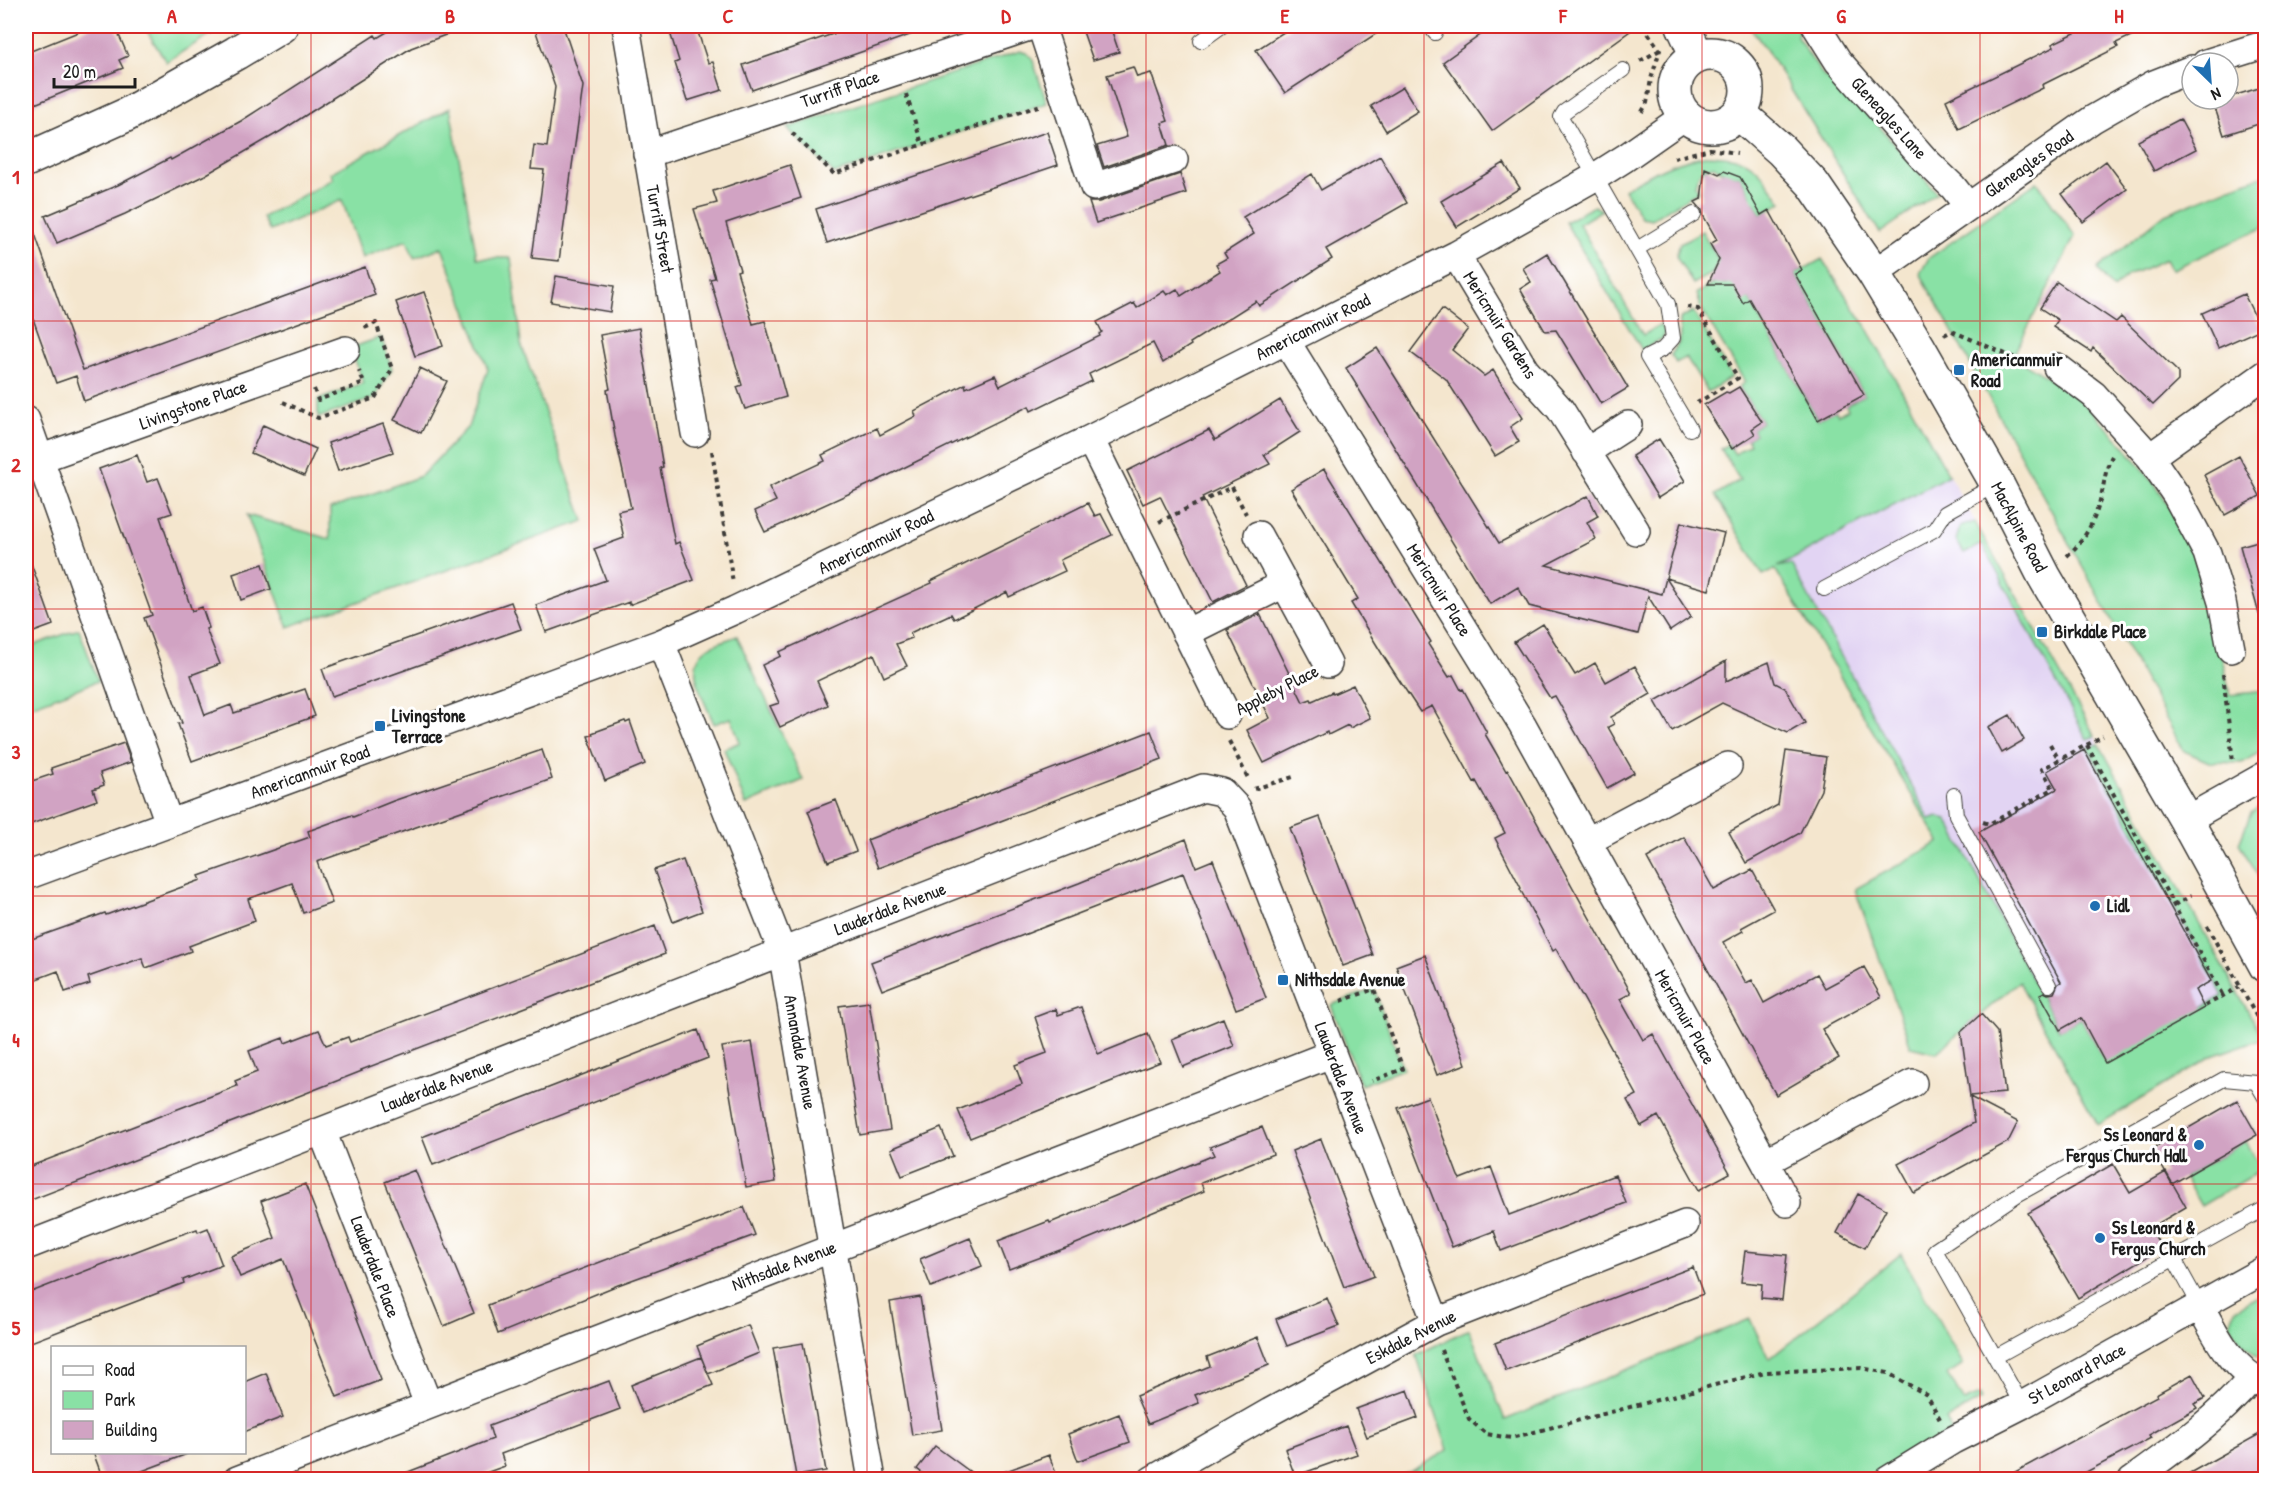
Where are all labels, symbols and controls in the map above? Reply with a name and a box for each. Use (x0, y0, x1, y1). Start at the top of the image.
text: A (167, 2, 177, 29)
text: B (445, 2, 455, 29)
text: C (723, 2, 734, 29)
text: D (1001, 2, 1011, 29)
text: E (1281, 2, 1290, 29)
text: F (1558, 2, 1568, 29)
text: G (1836, 2, 1846, 29)
text: H (2114, 2, 2124, 29)
scale bar (54, 51, 135, 89)
north arrow (2180, 51, 2240, 111)
text: 20 m (63, 59, 96, 84)
street label: Turriff Place (797, 63, 883, 114)
street label: Gleneagles Lane (1846, 71, 1933, 164)
text: N (2207, 83, 2225, 107)
street label: Gleneagles Road (1979, 124, 2078, 204)
text: 1 (12, 163, 20, 190)
street label: Turriff Street (640, 183, 681, 276)
street label: Mericmuir Gardens (1457, 266, 1543, 383)
street label: Americanmuir Road (1251, 287, 1374, 366)
place label: Americanmuir Road (1971, 347, 2063, 393)
marker: Americanmuir Road (1952, 363, 1966, 377)
street label: Livingstone Place (136, 374, 250, 436)
text: 2 (11, 451, 21, 478)
street label: MacAlpine Road (1985, 477, 2054, 576)
street label: Americanmuir Road (814, 503, 938, 580)
street label: Mericmuir Place (1401, 539, 1478, 641)
place label: Birkdale Place (2054, 619, 2147, 644)
marker: Birkdale Place (2035, 625, 2049, 639)
street label: Appleby Place (1231, 658, 1323, 721)
place label: Livingstone Terrace (391, 703, 467, 749)
marker: Livingstone Terrace (373, 719, 387, 733)
text: 3 (12, 738, 21, 765)
street label: Americanmuir Road (247, 738, 373, 805)
street label: Lauderdale Avenue (830, 876, 949, 941)
place label: Lidl (2107, 893, 2131, 918)
marker: Lidl (2088, 899, 2102, 913)
street label: Mericmuir Place (1649, 965, 1722, 1069)
place label: Nithsdale Avenue (1295, 967, 1406, 992)
marker: Nithsdale Avenue (1276, 973, 1290, 987)
street label: Annandale Avenue (778, 993, 823, 1111)
street label: Lauderdale Avenue (1309, 1018, 1374, 1137)
text: 4 (12, 1026, 20, 1053)
street label: Lauderdale Avenue (377, 1053, 496, 1118)
place label: Ss Leonard & Fergus Church Hall (2065, 1122, 2188, 1169)
marker: Ss Leonard & Fergus Church Hall (2192, 1138, 2206, 1152)
street label: Lauderdale Place (345, 1212, 406, 1321)
place label: Ss Leonard & Fergus Church (2111, 1215, 2206, 1262)
marker: Ss Leonard & Fergus Church (2093, 1231, 2107, 1245)
street label: Nithsdale Avenue (728, 1234, 840, 1297)
street label: Eskdale Avenue (1361, 1303, 1460, 1370)
text: 5 (12, 1314, 21, 1341)
street label: St Leonard Place (2024, 1337, 2130, 1411)
legend (51, 1346, 246, 1454)
text: Road (105, 1357, 135, 1382)
text: Park (105, 1387, 136, 1412)
text: Building (105, 1417, 157, 1442)

